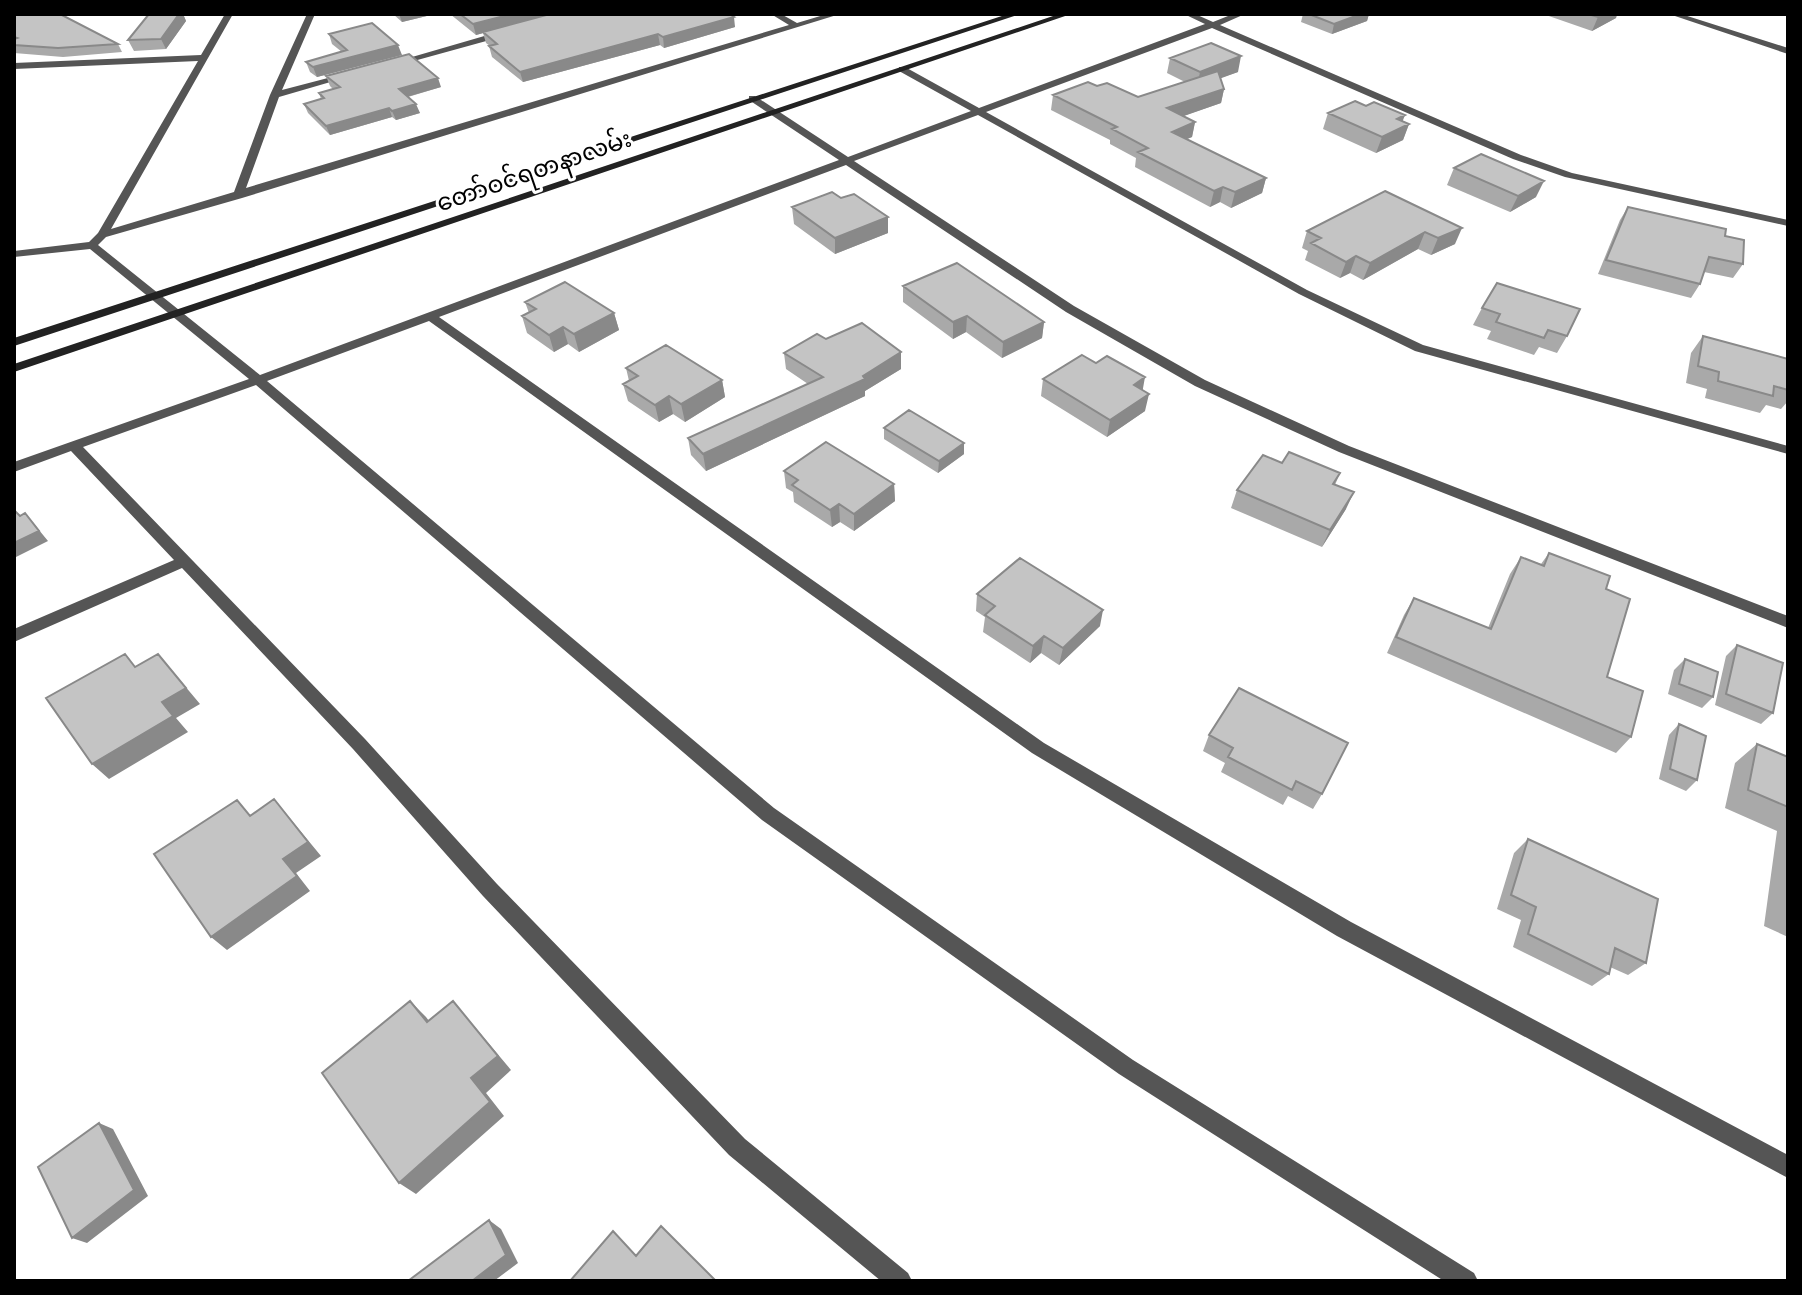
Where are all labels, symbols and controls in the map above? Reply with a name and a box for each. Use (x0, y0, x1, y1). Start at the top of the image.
street label: တော်ဝင်ရတနာလမ်း (432, 123, 637, 222)

